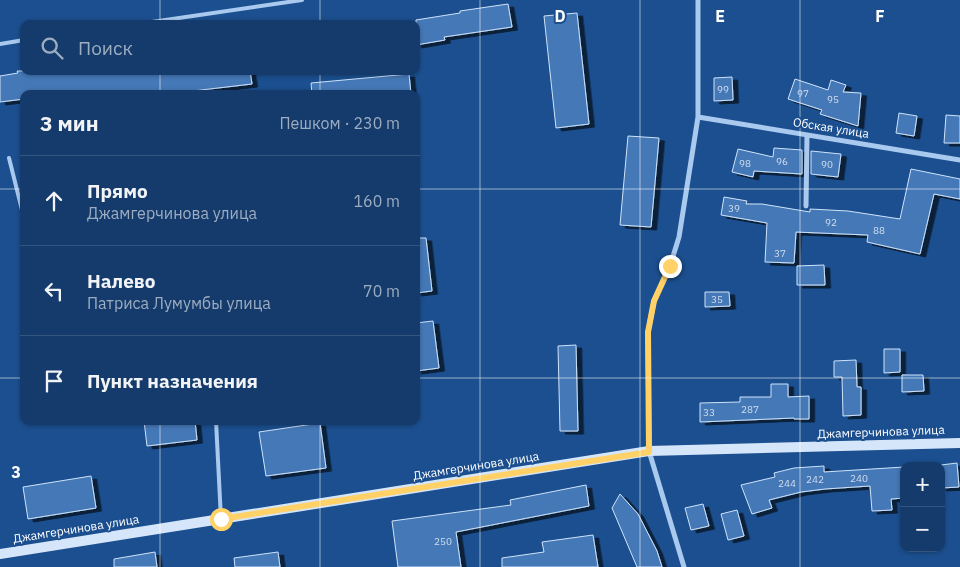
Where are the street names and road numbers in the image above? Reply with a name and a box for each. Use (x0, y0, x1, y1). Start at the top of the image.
street label: Обская улица (792, 114, 871, 141)
street label: Джамгерчинова улица (817, 422, 946, 441)
street label: Джамгерчинова улица (412, 448, 541, 483)
street label: Джамгерчинова улица (12, 511, 141, 546)

